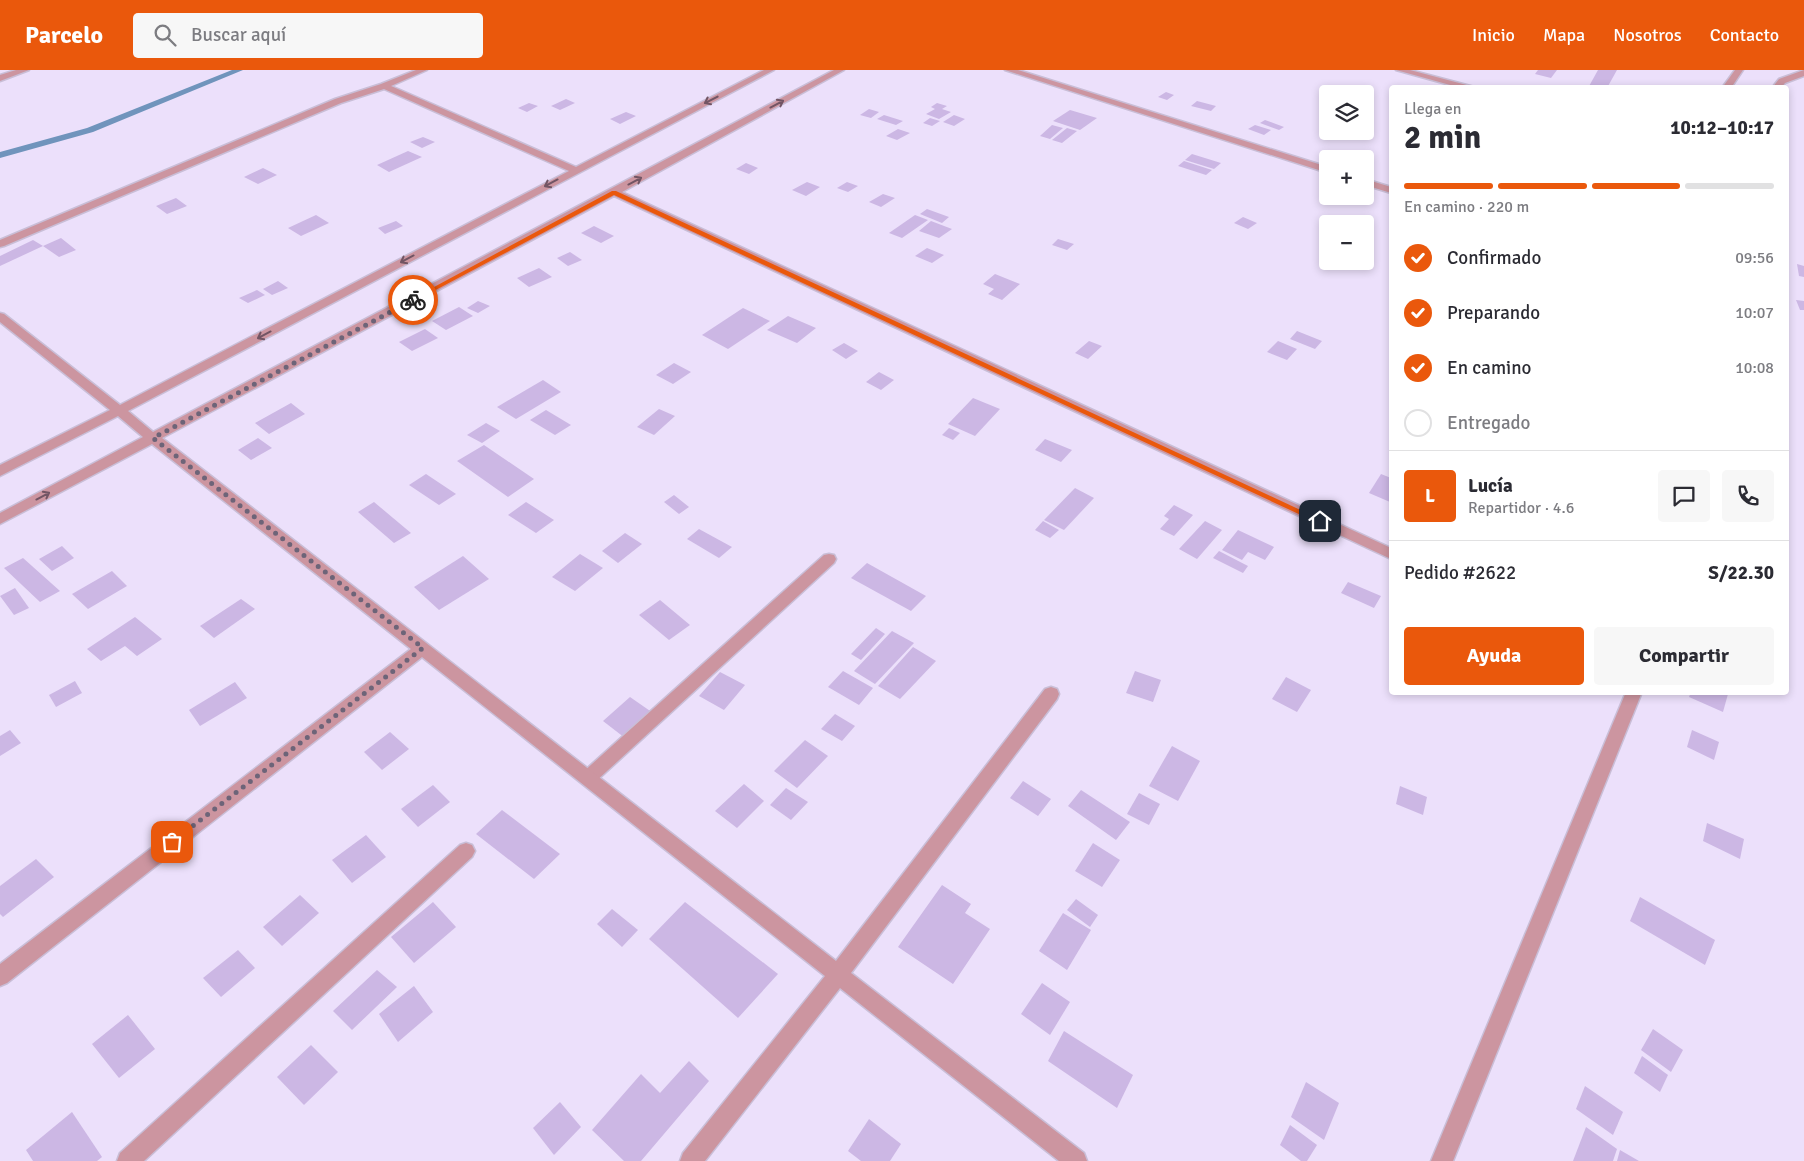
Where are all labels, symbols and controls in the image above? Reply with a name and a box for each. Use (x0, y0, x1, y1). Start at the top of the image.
search box (133, 13, 483, 58)
text: Parcelo (25, 20, 103, 50)
icon: search (151, 21, 179, 49)
text: Buscar aquí (191, 23, 286, 47)
text: Inicio (1472, 24, 1515, 46)
text: Mapa (1543, 24, 1585, 46)
text: Nosotros (1613, 24, 1682, 46)
text: Contacto (1710, 24, 1779, 46)
map controls (1319, 85, 1374, 270)
button: layers (1319, 85, 1374, 140)
one-way arrow (704, 96, 719, 105)
one-way arrow (770, 99, 785, 109)
text: Llega en (1404, 99, 1462, 119)
text: 10:12–10:17 (1670, 116, 1774, 140)
text: 2 min (1404, 118, 1481, 157)
button: + (1319, 150, 1374, 205)
one-way arrow (627, 176, 642, 186)
one-way arrow (544, 179, 559, 188)
text: En camino · 220 m (1404, 197, 1529, 217)
button: − (1319, 215, 1374, 270)
icon: check (1404, 244, 1432, 272)
text: Confirmado (1447, 246, 1541, 270)
text: 09:56 (1735, 248, 1774, 268)
one-way arrow (400, 254, 415, 264)
courier (388, 275, 438, 325)
icon: bike (399, 286, 427, 314)
icon: check (1404, 299, 1432, 327)
text: Preparando (1447, 301, 1540, 325)
text: 10:07 (1735, 303, 1774, 323)
one-way arrow (257, 331, 272, 340)
icon: check (1404, 354, 1432, 382)
text: En camino (1447, 356, 1531, 380)
text: 10:08 (1735, 358, 1774, 378)
text: Entregado (1447, 411, 1530, 435)
button: chat (1658, 470, 1710, 522)
button: phone (1722, 470, 1774, 522)
text: Lucía (1468, 474, 1513, 498)
text: L (1425, 484, 1435, 508)
one-way arrow (35, 491, 50, 500)
text: Repartidor · 4.6 (1468, 498, 1574, 518)
pin (1299, 500, 1341, 542)
icon: home (1306, 507, 1334, 535)
text: Pedido #2622 (1404, 561, 1516, 585)
text: S/22.30 (1708, 561, 1774, 585)
button: Ayuda (1404, 627, 1584, 685)
button: Compartir (1594, 627, 1774, 685)
pin (151, 821, 193, 863)
icon: bag (158, 828, 186, 856)

